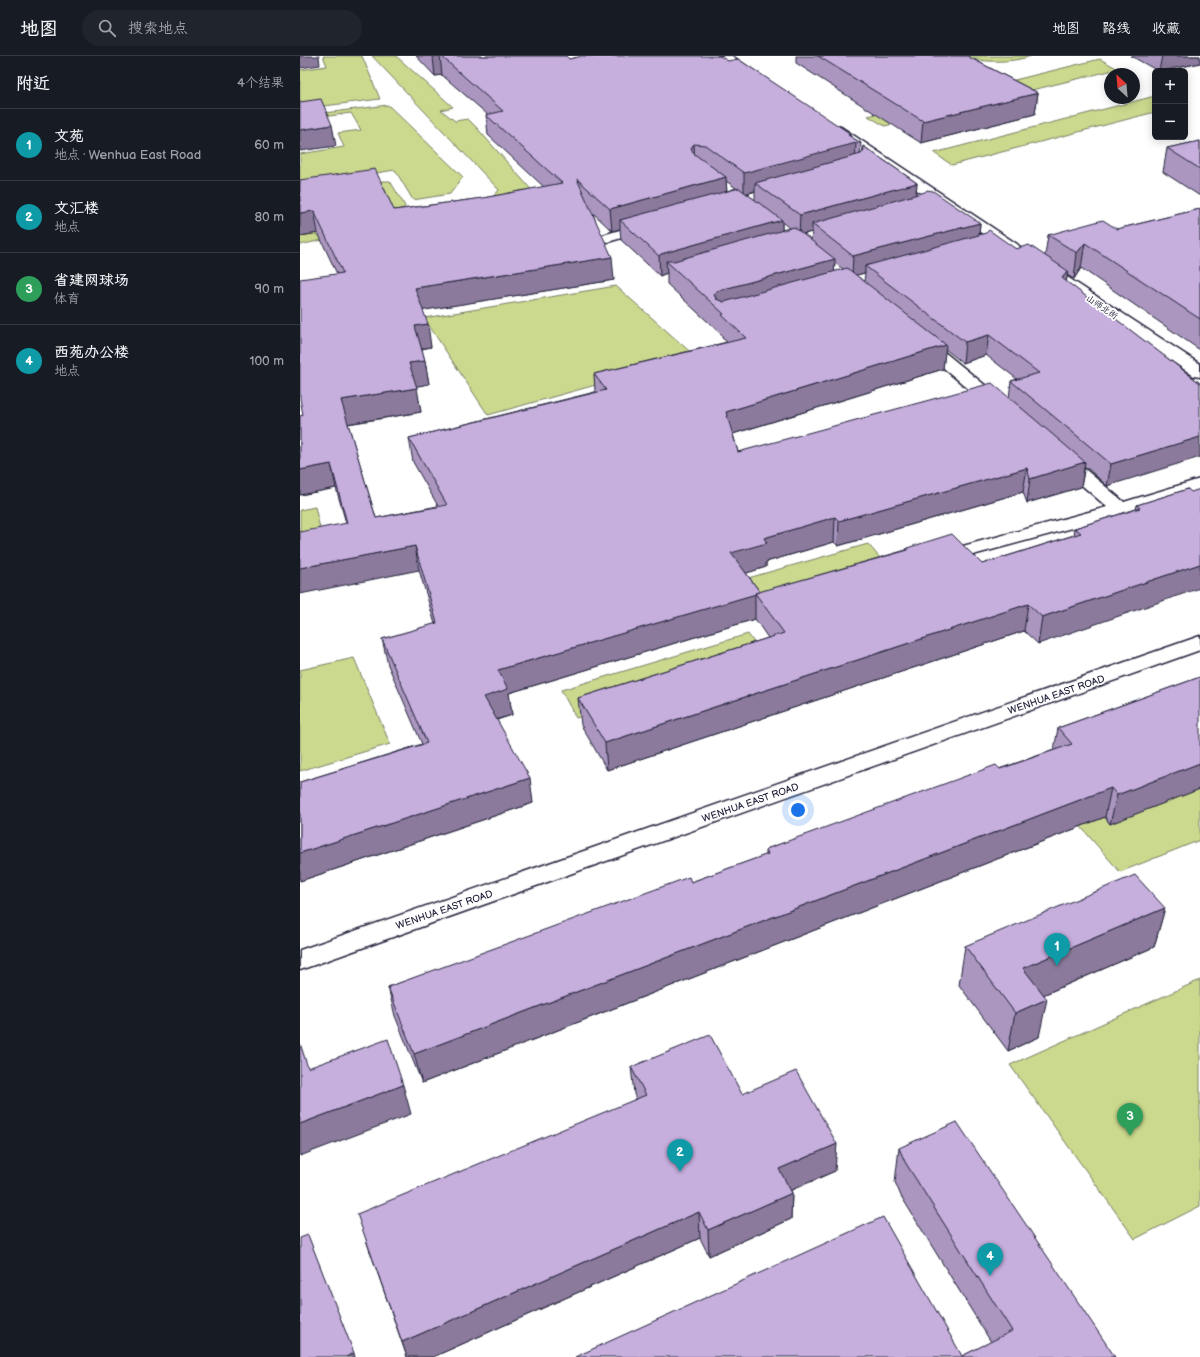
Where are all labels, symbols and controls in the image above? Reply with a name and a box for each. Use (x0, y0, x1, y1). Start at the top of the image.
search box (82, 10, 362, 46)
icon: search (96, 17, 118, 39)
text: 地图 (20, 18, 58, 41)
text: 搜索地点 (128, 19, 188, 38)
text: 地图 (1052, 20, 1080, 37)
text: 路线 (1102, 20, 1130, 37)
text: 收藏 (1152, 20, 1180, 37)
north arrow (1104, 68, 1140, 104)
map controls (1152, 68, 1188, 140)
button: + (1152, 68, 1188, 104)
text: 附近 (16, 74, 50, 94)
text: 4个结果 (237, 75, 284, 91)
button: − (1152, 104, 1188, 140)
text: 文苑 (54, 127, 84, 146)
text: 1 (26, 137, 32, 153)
text: 60 m (254, 137, 284, 153)
text: 地点 · Wenhua East Road (54, 147, 201, 163)
text: 文汇楼 (54, 199, 99, 218)
text: 2 (25, 209, 33, 225)
text: 80 m (255, 209, 284, 225)
text: 地点 (54, 219, 80, 235)
text: 省建网球场 (54, 271, 129, 290)
text: 3 (25, 281, 33, 297)
text: 90 m (255, 281, 284, 297)
text: 体育 (54, 291, 80, 307)
street label: 山师北街 (1084, 293, 1120, 322)
text: 西苑办公楼 (54, 343, 129, 362)
text: 4 (25, 353, 33, 369)
text: 100 m (249, 353, 284, 369)
text: 地点 (54, 363, 80, 379)
street label: WENHUA EAST ROAD (1006, 673, 1106, 717)
street label: WENHUA EAST ROAD (700, 781, 800, 825)
your location (788, 800, 808, 820)
street label: WENHUA EAST ROAD (394, 888, 494, 932)
pin: 1 (1044, 933, 1070, 966)
pin: 3 (1117, 1103, 1143, 1136)
pin: 2 (667, 1139, 693, 1172)
pin: 4 (977, 1243, 1003, 1276)

